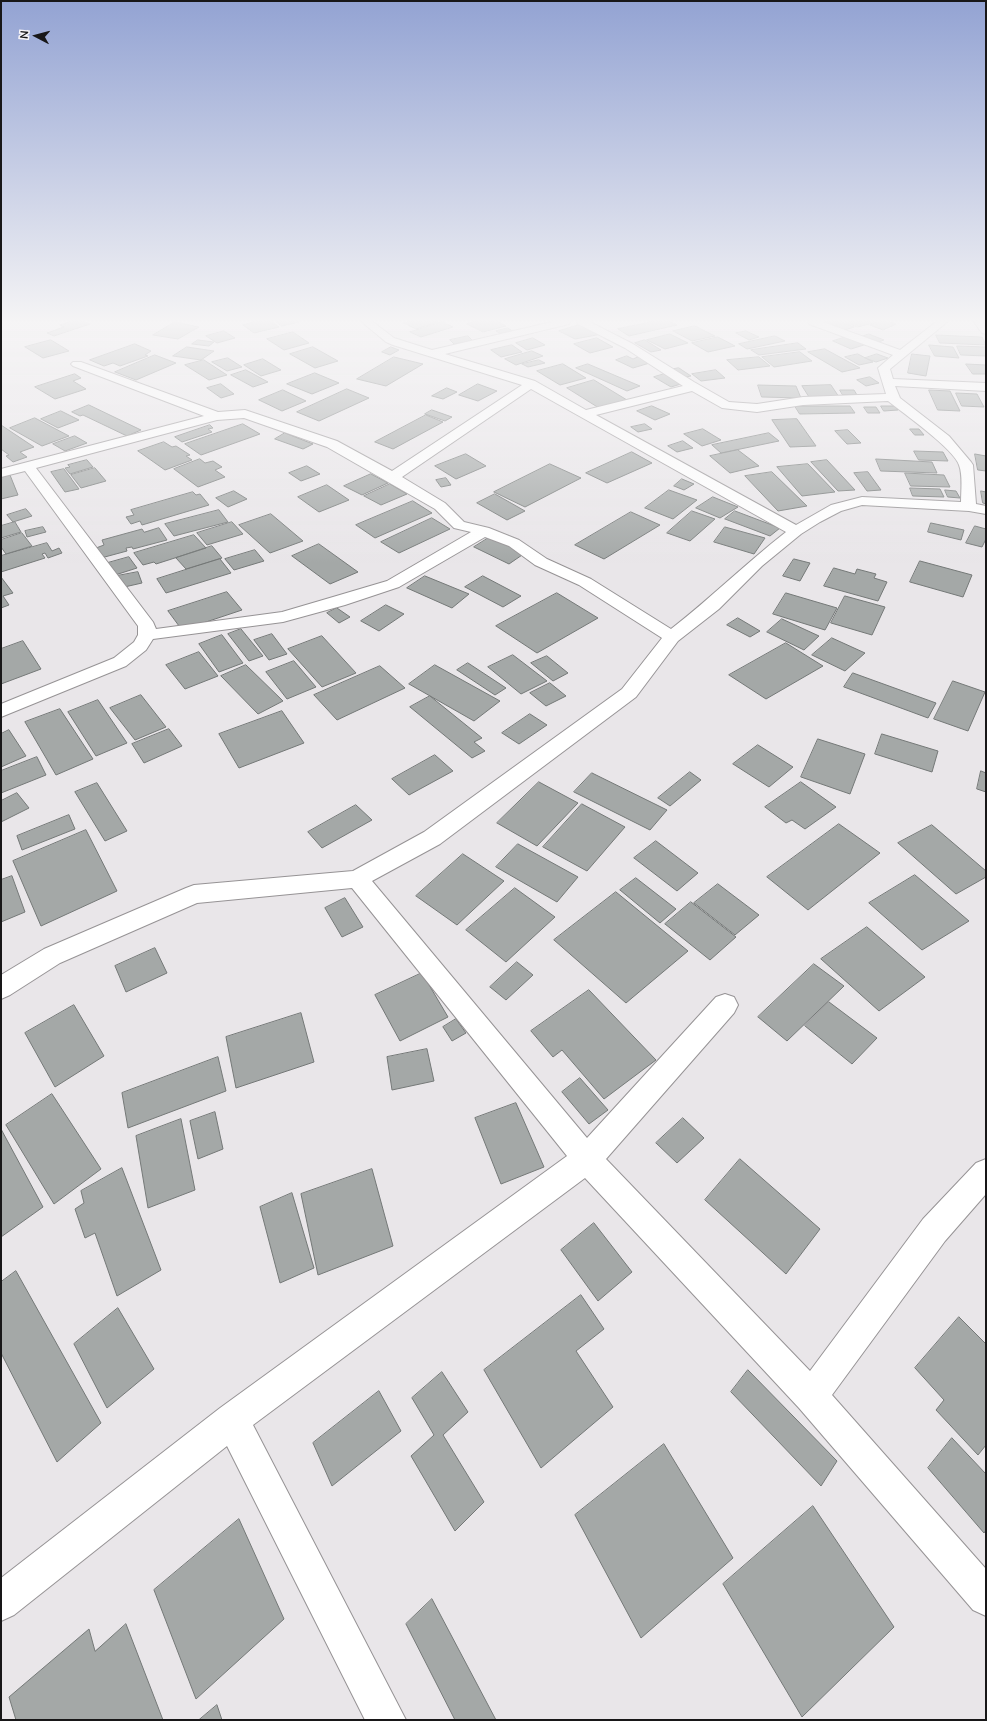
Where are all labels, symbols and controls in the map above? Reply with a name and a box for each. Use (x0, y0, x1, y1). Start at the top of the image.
north arrow (16, 16, 56, 56)
text: N (17, 30, 31, 40)

